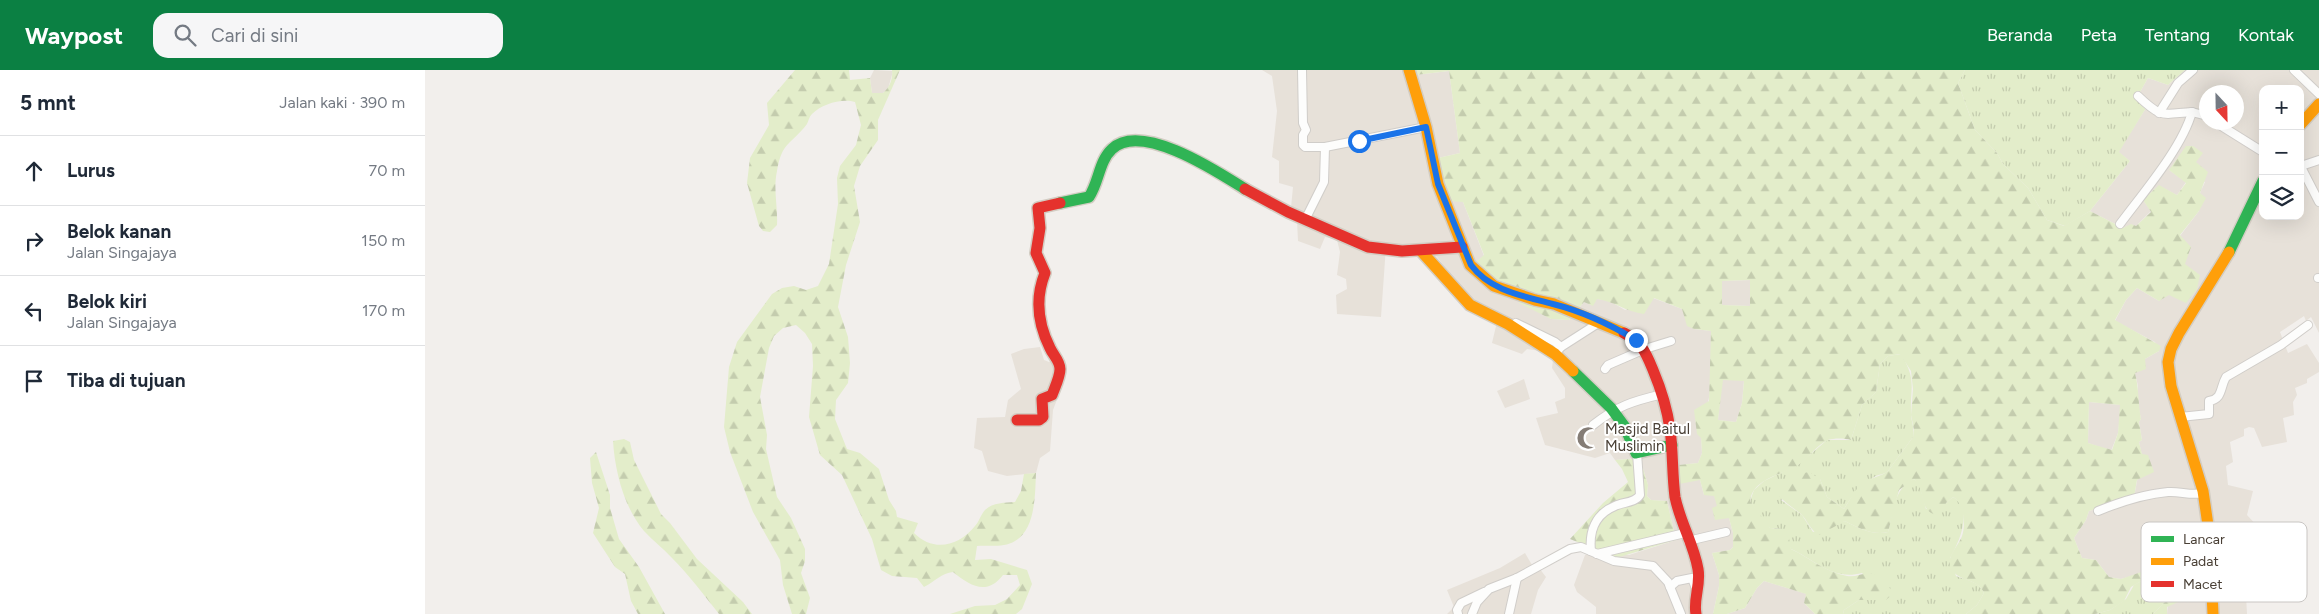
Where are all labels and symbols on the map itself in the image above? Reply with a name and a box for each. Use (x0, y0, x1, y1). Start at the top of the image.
north arrow (2199, 85, 2244, 130)
route start (1348, 130, 1371, 153)
route end (1625, 329, 1648, 352)
place label: Masjid Baitul Muslimin (1605, 420, 1690, 455)
mosque icon: Masjid Baitul Muslimin (1575, 425, 1601, 451)
legend (2141, 522, 2307, 602)
text: Lancar (2183, 531, 2225, 548)
text: Padat (2183, 553, 2219, 570)
text: Macet (2183, 576, 2223, 593)

